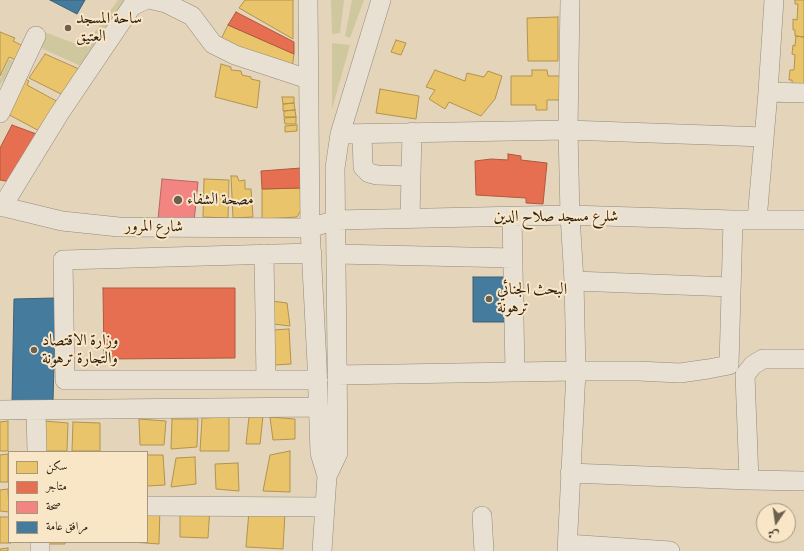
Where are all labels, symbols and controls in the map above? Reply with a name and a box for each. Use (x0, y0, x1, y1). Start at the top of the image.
place label: ساحة المسجد العتيق (76, 9, 142, 47)
marker: ساحة المسجد العتيق (63, 23, 73, 33)
place label: مصحة الشفاء (187, 190, 254, 210)
marker: مصحة الشفاء (172, 194, 184, 206)
street label: شلرع مسجد صلاح الدين (494, 207, 618, 227)
street label: شارع المرور (125, 217, 183, 237)
place label: البحث الجنائي ترهونة (497, 280, 567, 318)
marker: البحث الجنائي ترهونة (484, 294, 494, 304)
place label: وزارة الاقتصاد والتجارة ترهونة (42, 331, 118, 369)
marker: وزارة الاقتصاد والتجارة ترهونة (29, 345, 39, 355)
legend (8, 451, 148, 543)
text: سكن (46, 458, 67, 474)
text: متاجر (46, 478, 67, 494)
text: صحة (46, 498, 61, 514)
north arrow (756, 503, 796, 543)
text: مرافق عامة (46, 518, 88, 534)
text: ش (766, 526, 780, 543)

